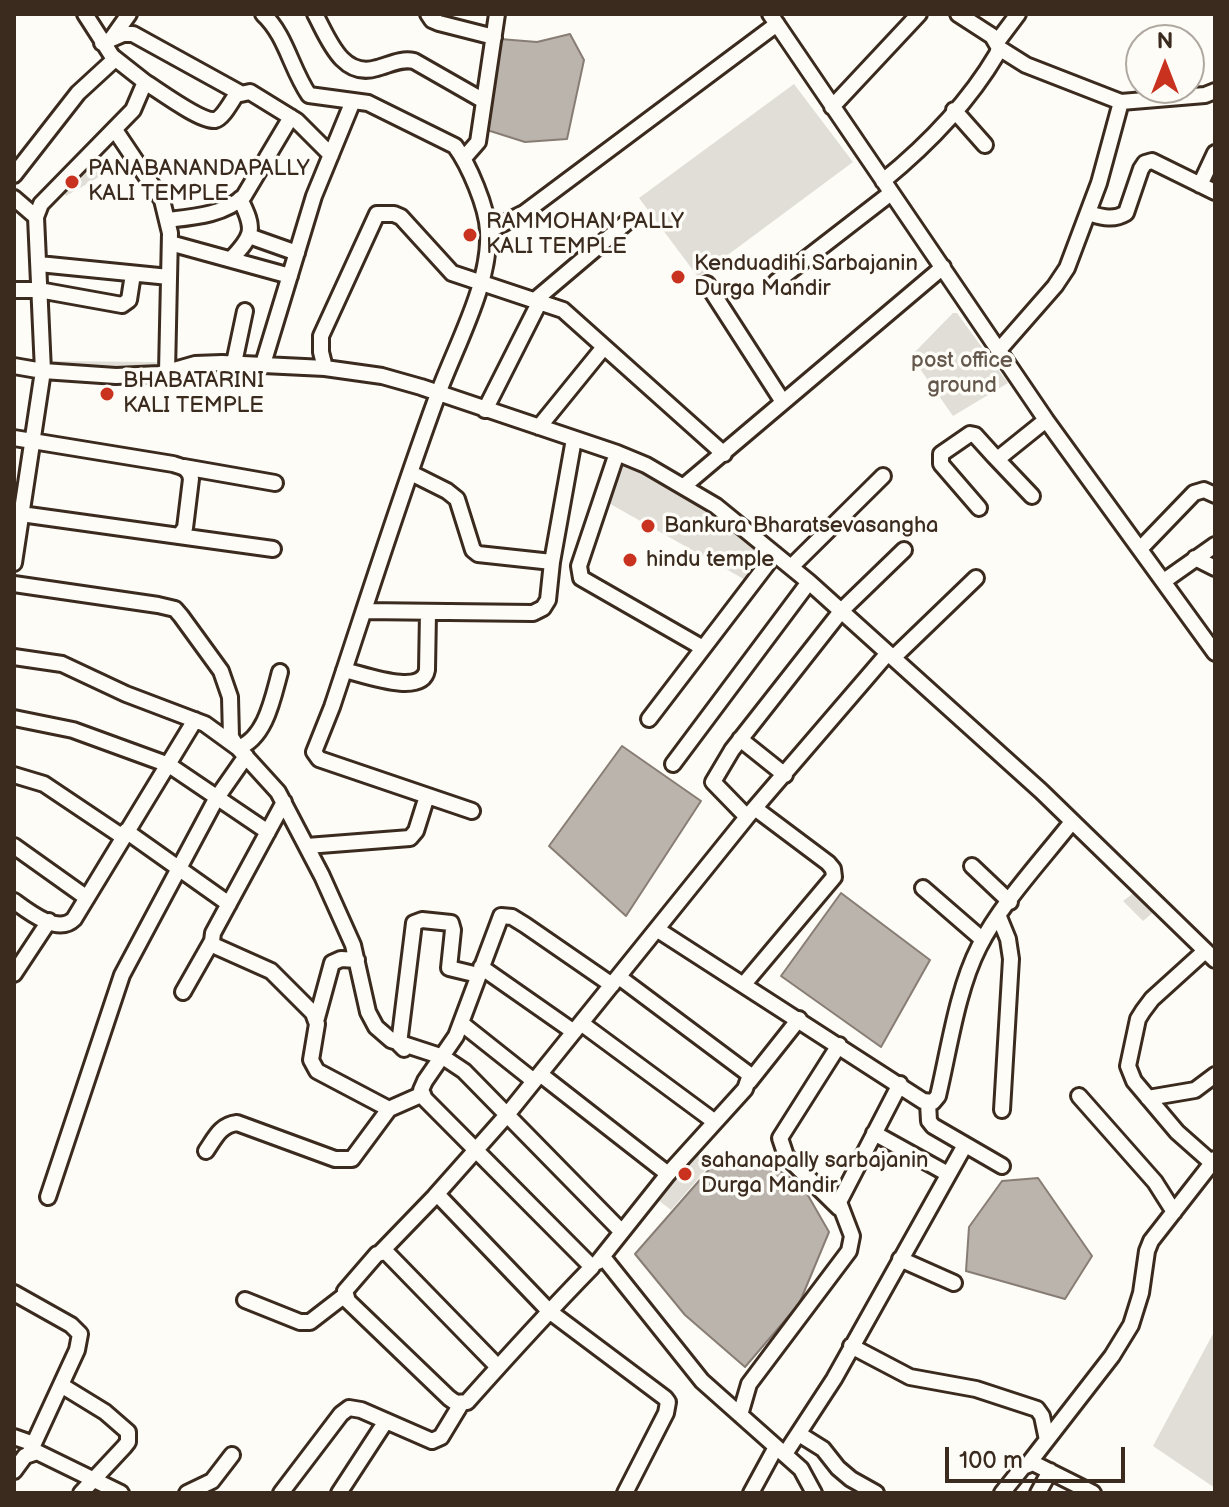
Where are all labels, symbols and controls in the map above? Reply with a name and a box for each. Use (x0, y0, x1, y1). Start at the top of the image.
north arrow (1125, 24, 1205, 104)
text: N (1157, 28, 1173, 55)
place label: PANABANANDAPALLY KALI TEMPLE (88, 156, 310, 208)
marker: PANABANANDAPALLY KALI TEMPLE (63, 173, 81, 191)
place label: RAMMOHAN PALLY KALI TEMPLE (486, 209, 684, 260)
marker: RAMMOHAN PALLY KALI TEMPLE (461, 226, 479, 244)
place label: Kenduadihi Sarbajanin Durga Mandir (694, 251, 918, 302)
marker: Kenduadihi Sarbajanin Durga Mandir (669, 268, 687, 286)
park label: post office ground (911, 348, 1013, 400)
place label: BHABATARINI KALI TEMPLE (123, 368, 264, 420)
marker: BHABATARINI KALI TEMPLE (98, 385, 116, 403)
place label: Bankura Bharatsevasangha (664, 513, 939, 539)
marker: Bankura Bharatsevasangha (639, 517, 657, 535)
place label: hindu temple (646, 547, 774, 573)
marker: hindu temple (621, 551, 639, 569)
place label: sahanapally sarbajanin Durga Mandir (701, 1148, 929, 1200)
marker: sahanapally sarbajanin Durga Mandir (676, 1165, 694, 1183)
scale bar (949, 1431, 1129, 1481)
text: 100 m (959, 1446, 1023, 1475)

